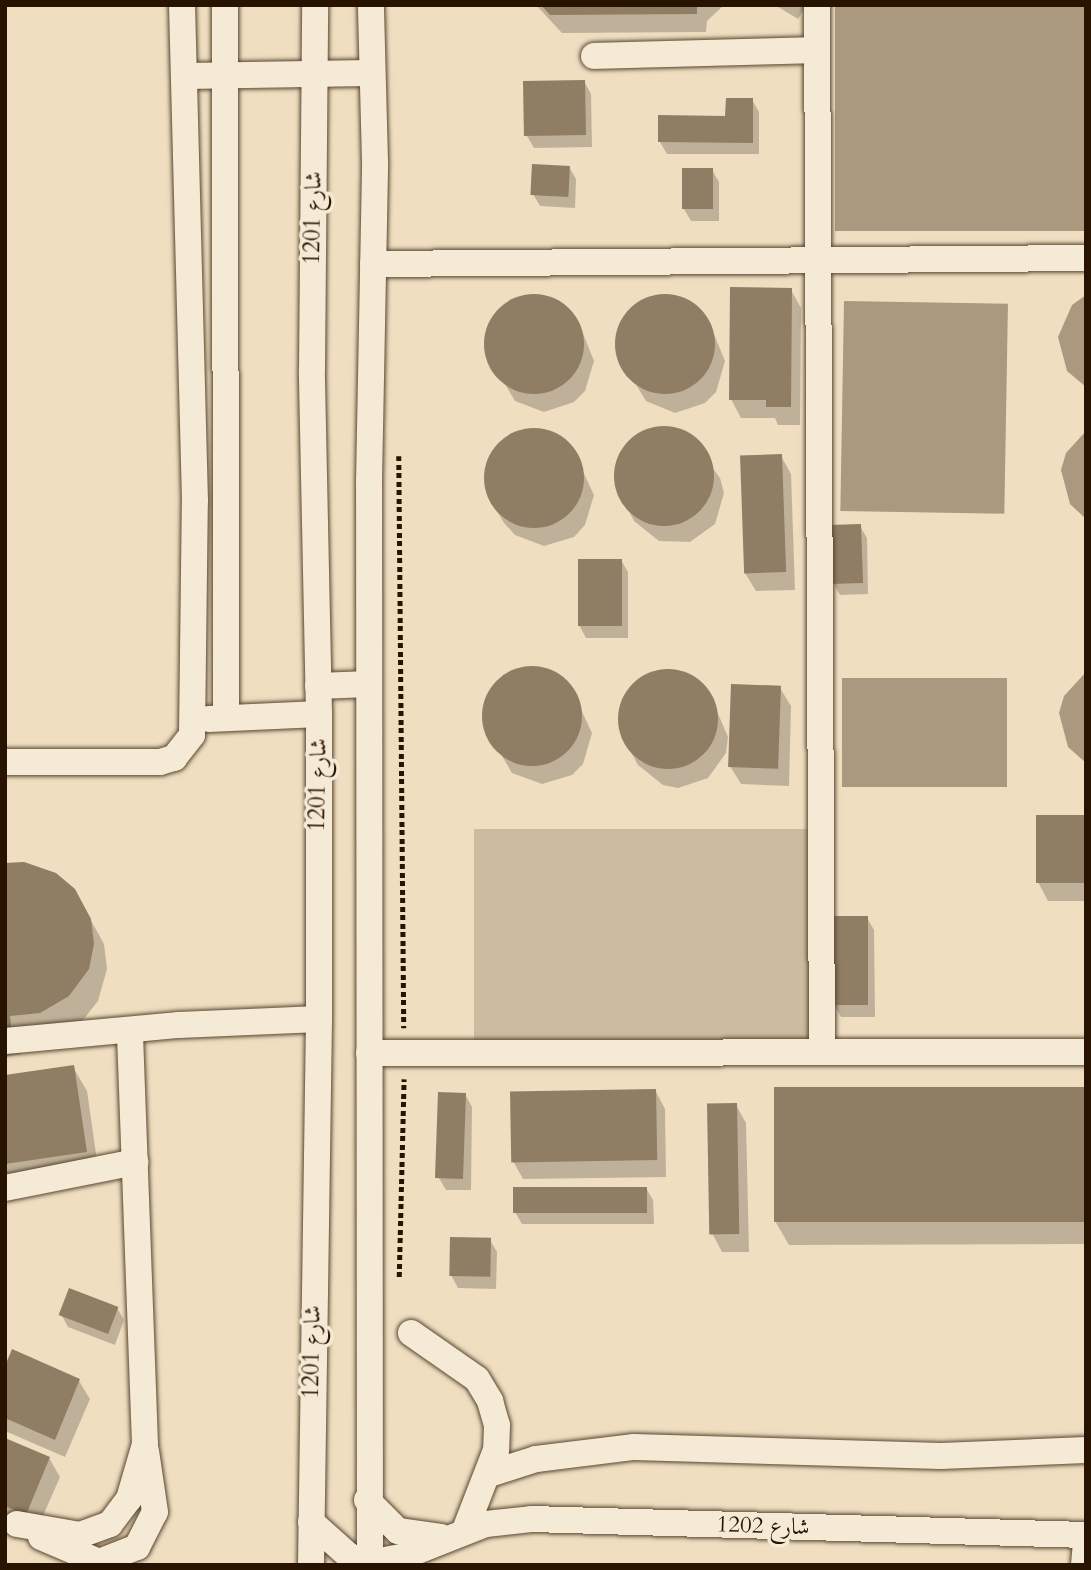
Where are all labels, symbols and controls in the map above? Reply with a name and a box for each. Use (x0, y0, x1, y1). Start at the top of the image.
street label: شارع 1201 (298, 171, 328, 265)
street label: شارع 1201 (303, 738, 333, 832)
street label: شارع 1201 (297, 1305, 327, 1399)
street label: شارع 1202 (716, 1511, 810, 1541)

